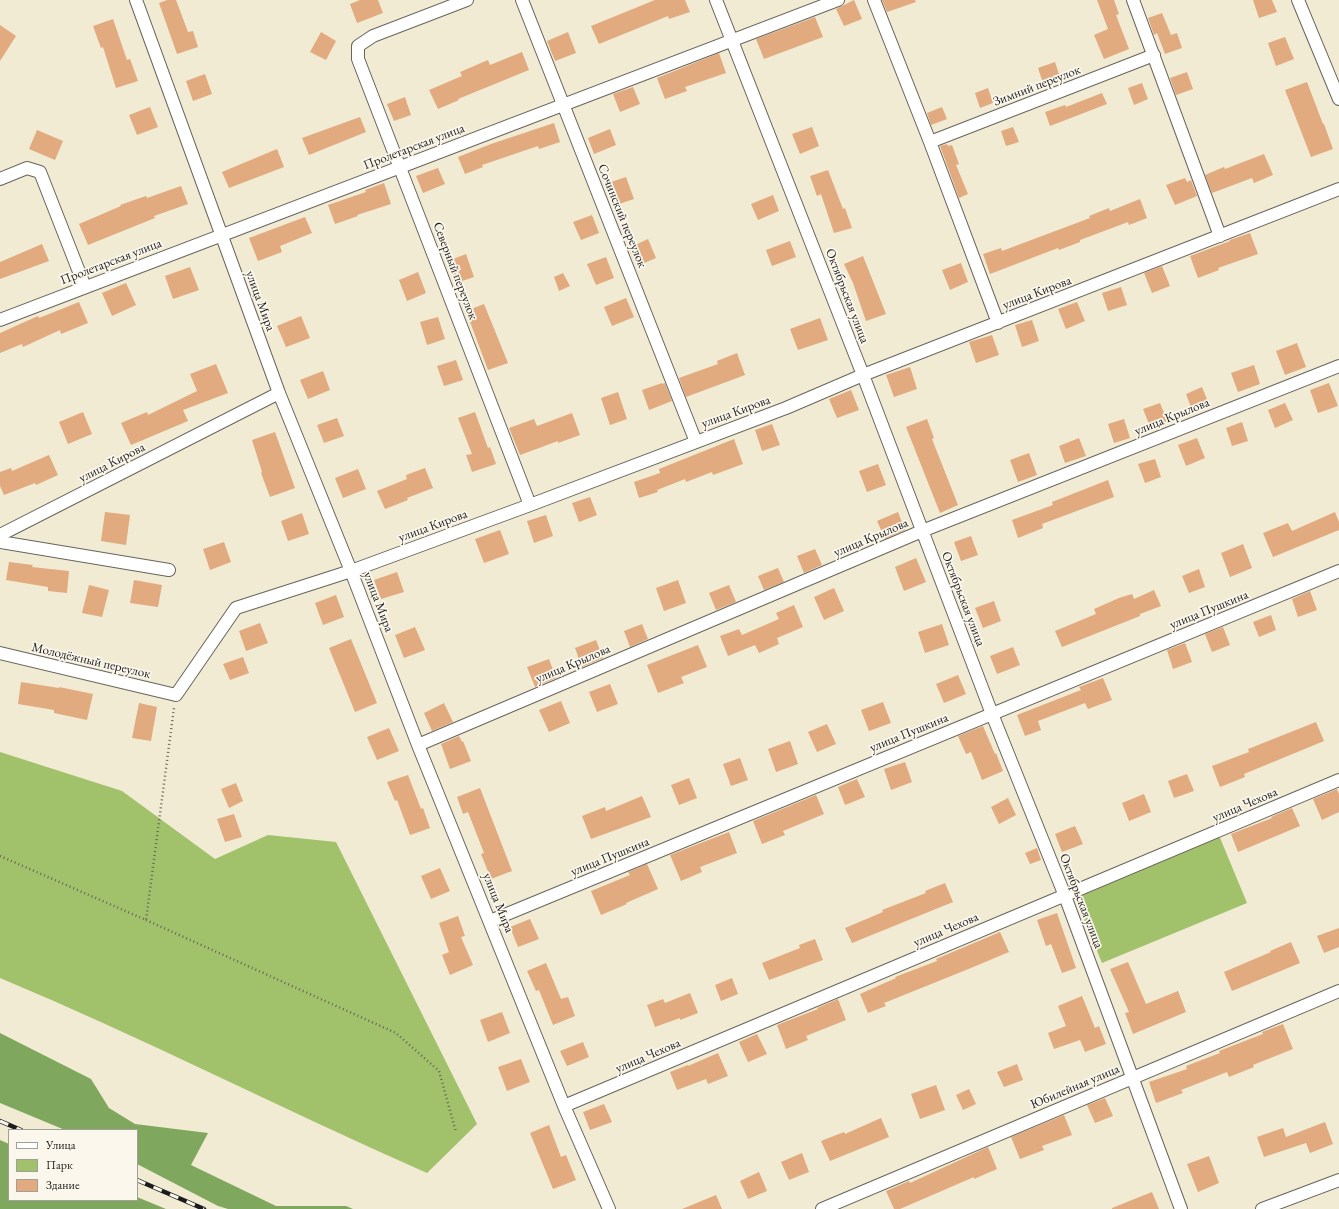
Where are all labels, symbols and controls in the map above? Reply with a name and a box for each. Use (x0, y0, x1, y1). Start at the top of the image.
street label: Зимний переулок (991, 62, 1083, 110)
street label: Пролетарская улица (361, 120, 467, 174)
street label: Сочинский переулок (594, 162, 650, 270)
street label: Северный переулок (429, 220, 481, 322)
street label: Пролетарская улица (58, 235, 164, 289)
street label: Октябрьская улица (822, 246, 872, 346)
street label: улица Мира (242, 269, 278, 333)
street label: улица Кирова (1000, 273, 1074, 313)
street label: улица Кирова (699, 392, 773, 432)
street label: улица Крылова (1132, 395, 1212, 439)
street label: улица Кирова (76, 440, 148, 486)
street label: улица Кирова (396, 506, 470, 546)
street label: улица Крылова (831, 515, 911, 561)
street label: Октябрьская улица (938, 549, 988, 649)
street label: улица Мира (359, 570, 397, 634)
street label: улица Пушкина (1167, 587, 1251, 633)
street label: Молодёжный переулок (30, 640, 152, 682)
street label: улица Крылова (533, 641, 613, 687)
street label: улица Пушкина (867, 710, 951, 756)
street label: улица Чехова (1210, 784, 1280, 826)
street label: улица Пушкина (568, 834, 652, 880)
street label: Октябрьская улица (1056, 851, 1106, 951)
street label: улица Мира (479, 871, 517, 935)
street label: улица Чехова (911, 909, 981, 951)
street label: улица Чехова (613, 1035, 683, 1077)
street label: Юбилейная улица (1028, 1061, 1122, 1113)
legend (8, 1129, 138, 1201)
text: Улица (46, 1137, 76, 1153)
text: Парк (46, 1157, 73, 1173)
text: Здание (46, 1177, 80, 1193)

